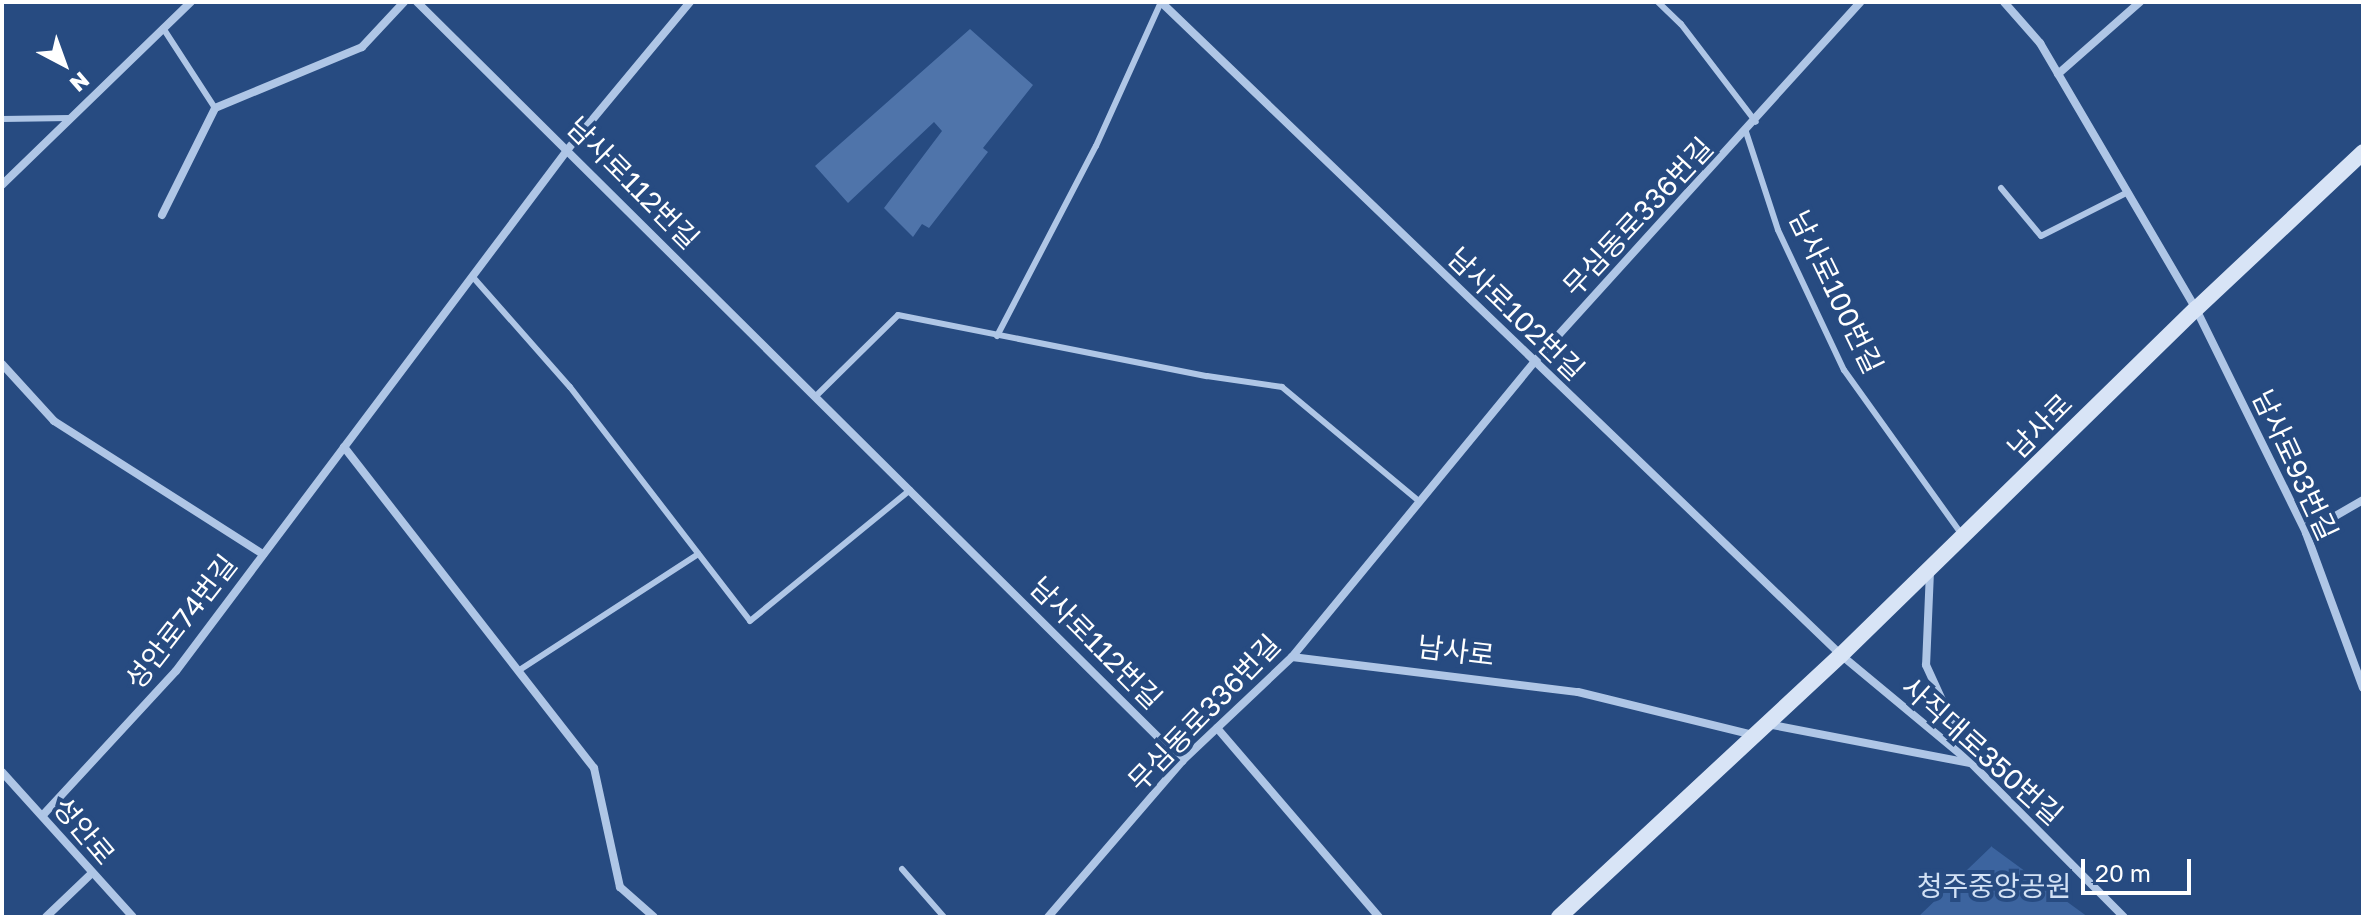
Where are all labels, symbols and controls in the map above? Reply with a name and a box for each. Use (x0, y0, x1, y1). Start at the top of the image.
north arrow (24, 24, 104, 104)
text: N (65, 67, 95, 98)
street label: 남사로112번길 (560, 110, 706, 256)
street label: 무심동로336번길 (1556, 131, 1720, 303)
street label: 남사로100번길 (1782, 205, 1890, 379)
street label: 남사로102번길 (1441, 241, 1591, 387)
street label: 남사로93번길 (2246, 384, 2344, 546)
street label: 남사로 (2001, 387, 2079, 465)
street label: 성안로74번길 (118, 548, 244, 696)
street label: 남사로112번길 (1023, 570, 1169, 716)
street label: 무심동로336번길 (1121, 628, 1287, 798)
street label: 남사로 (1416, 630, 1496, 672)
street label: 사직대로350번길 (1895, 670, 2069, 832)
street label: 성안로 (46, 791, 122, 871)
scale bar (2085, 843, 2195, 893)
text: 20 m (2095, 858, 2151, 887)
park label: 청주중앙공원 (1917, 869, 2071, 903)

